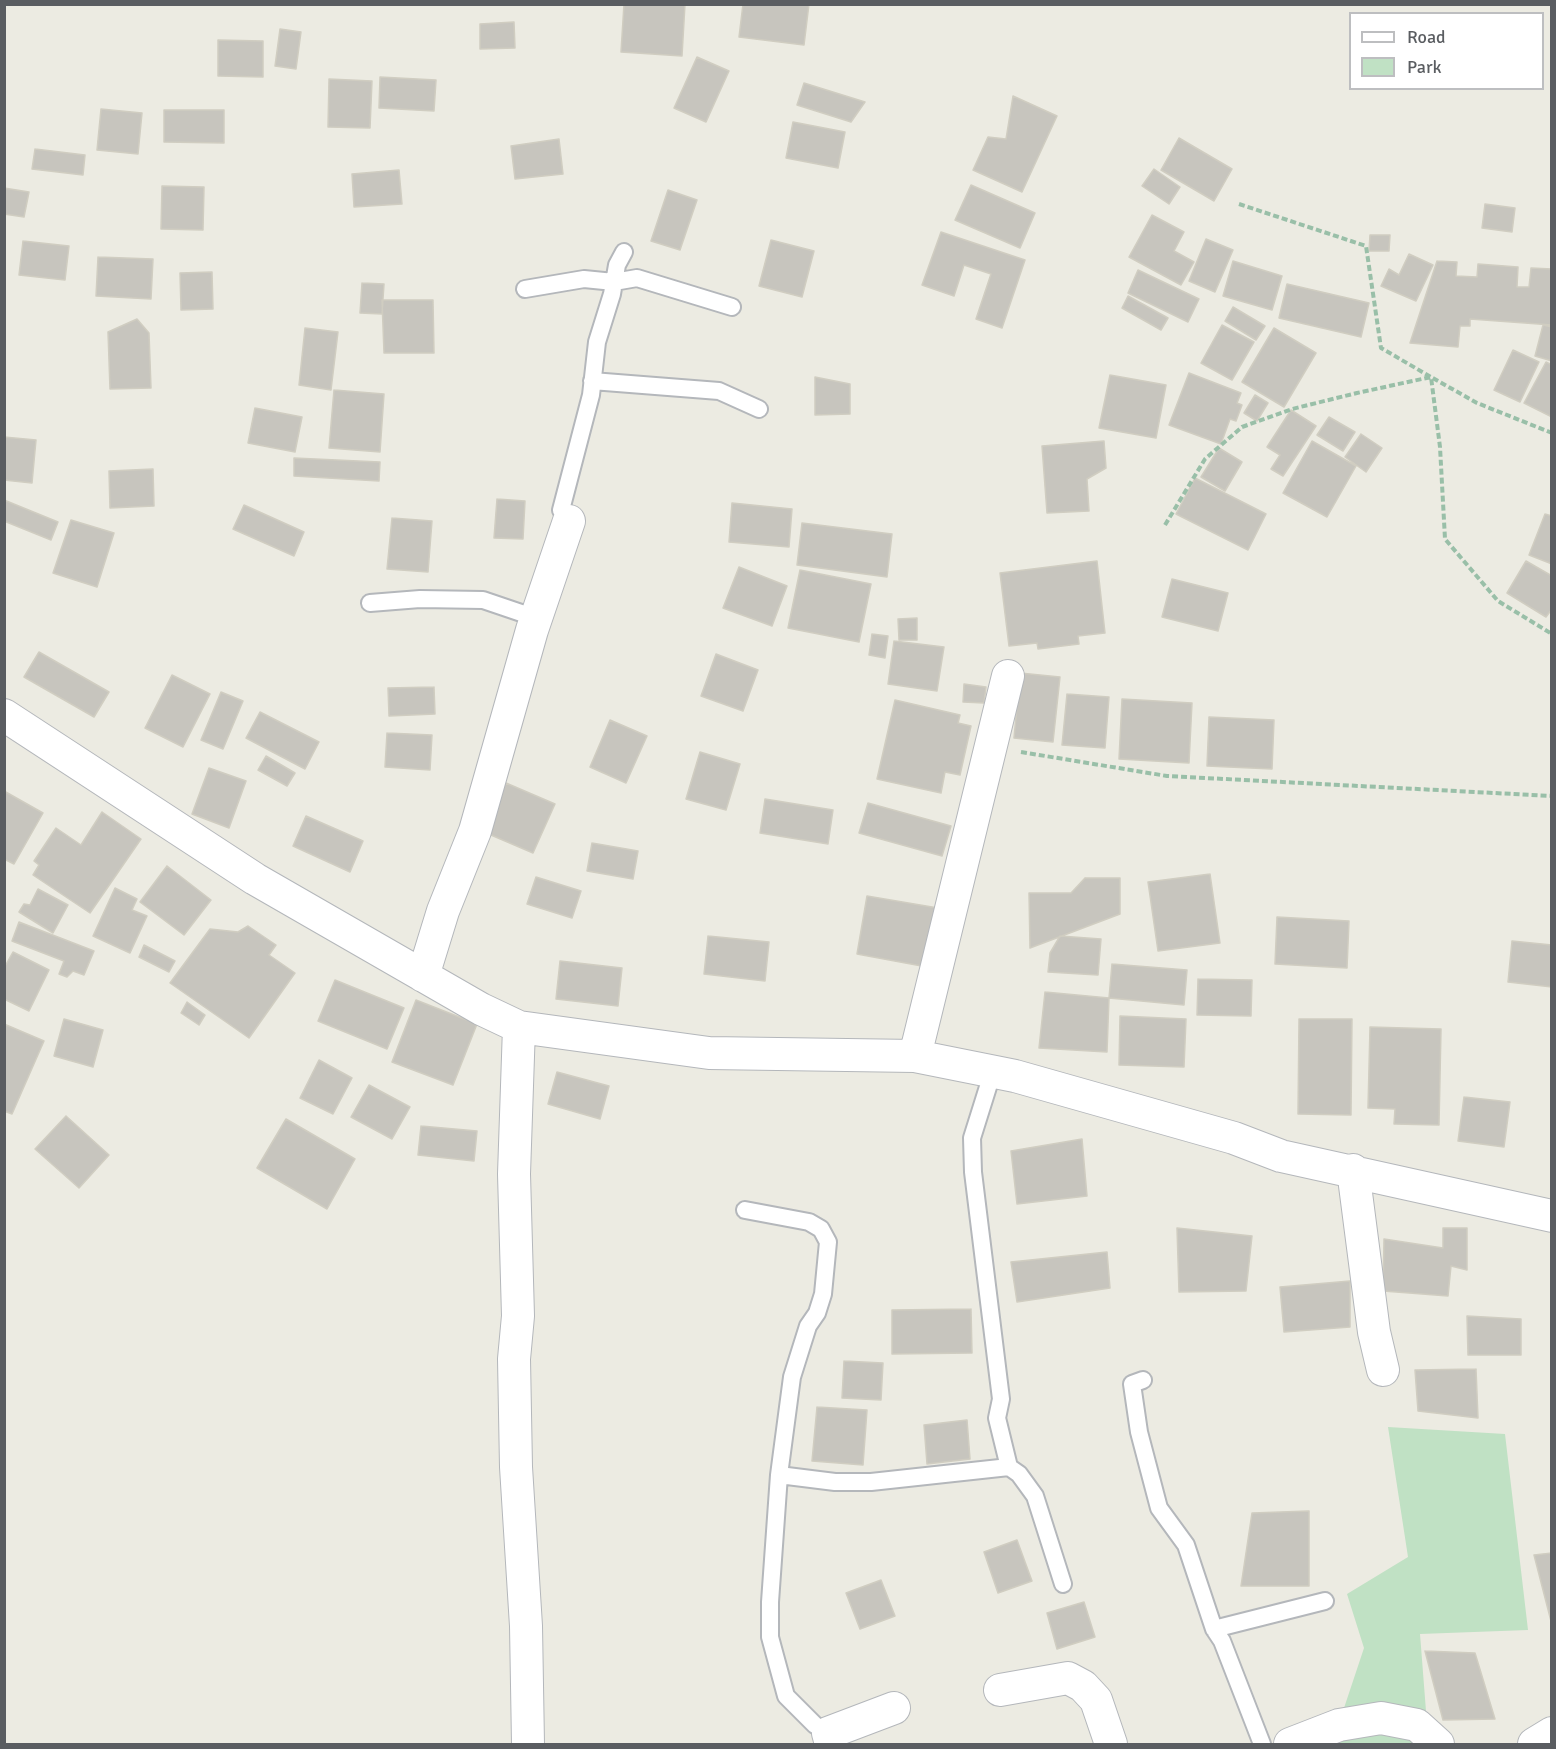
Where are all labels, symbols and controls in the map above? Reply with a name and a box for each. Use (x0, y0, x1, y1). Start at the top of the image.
legend (1349, 12, 1544, 90)
text: Road (1407, 26, 1446, 48)
text: Park (1407, 56, 1442, 78)

